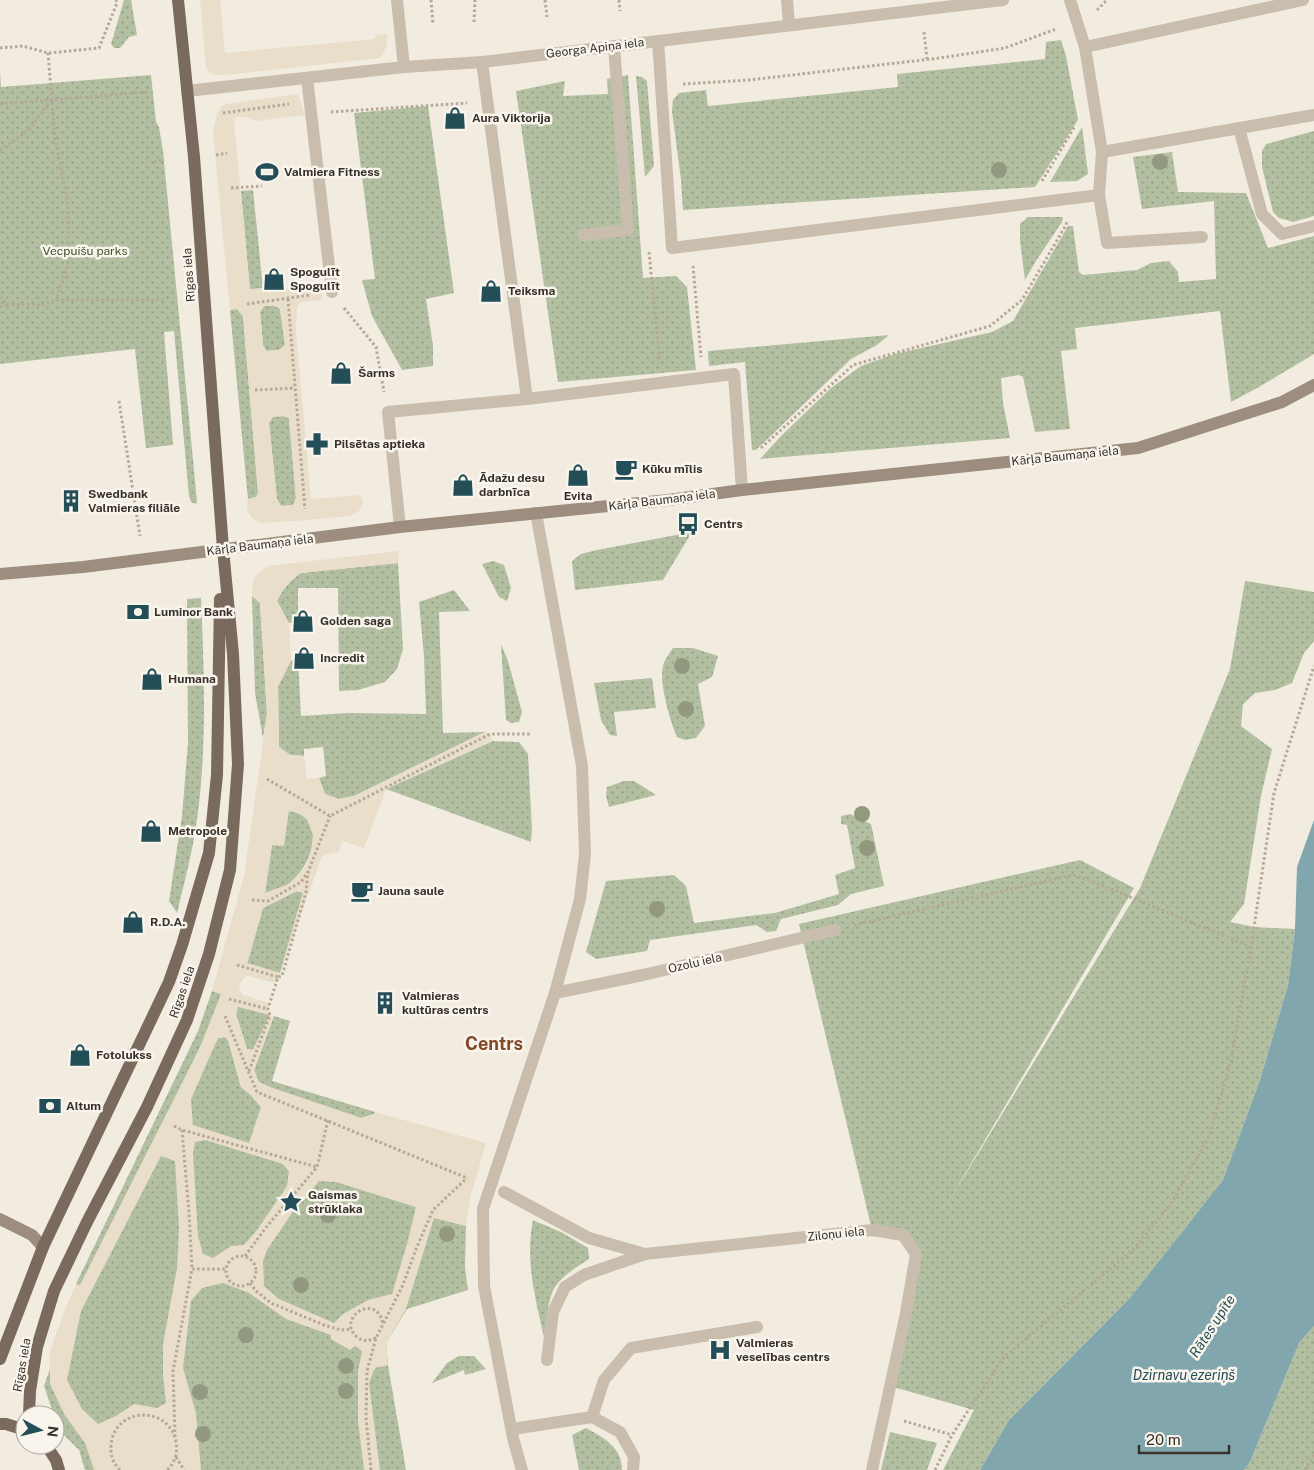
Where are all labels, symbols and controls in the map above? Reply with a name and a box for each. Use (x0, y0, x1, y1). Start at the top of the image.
street label: Georga Apiņa iela (545, 35, 645, 61)
shop icon: Aura Viktorija (442, 105, 468, 131)
place label: Aura Viktorija (472, 111, 551, 125)
sports icon: Valmiera Fitness (254, 159, 280, 185)
place label: Valmiera Fitness (284, 165, 380, 179)
park label: Vecpuišu parks (43, 244, 127, 258)
street label: Rīgas iela (180, 247, 198, 303)
place label: Spogulīt Spogulīt (290, 265, 340, 293)
shop icon: Spogulīt Spogulīt (261, 266, 287, 292)
shop icon: Teiksma (478, 278, 504, 304)
place label: Teiksma (508, 284, 555, 298)
shop icon: Šarms (328, 360, 354, 386)
place label: Šarms (358, 366, 395, 380)
pharmacy icon: Pilsētas aptieka (304, 431, 330, 457)
place label: Pilsētas aptieka (334, 437, 425, 451)
street label: Kārļa Baumaņa iela (1011, 443, 1119, 469)
cafe icon: Kūku mīlis (613, 456, 639, 482)
shop icon: Evita (565, 462, 591, 488)
place label: Kūku mīlis (642, 462, 702, 476)
place label: Ādažu desu darbnīca (479, 471, 545, 499)
shop icon: Ādažu desu darbnīca (450, 472, 476, 498)
street label: Kārļa Baumaņa iela (608, 486, 716, 514)
place label: Swedbank Valmieras filiāle (88, 487, 180, 515)
building icon: Swedbank Valmieras filiāle (58, 488, 84, 514)
place label: Evita (564, 489, 593, 503)
bus stop icon: Centrs (675, 511, 701, 537)
place label: Centrs (704, 517, 743, 531)
street label: Kārļa Baumaņa iela (206, 531, 314, 559)
bank icon: Luminor Bank (125, 599, 151, 625)
place label: Luminor Bank (154, 605, 233, 619)
shop icon: Golden saga (290, 608, 316, 634)
place label: Golden saga (320, 614, 391, 628)
shop icon: Incredit (291, 645, 317, 671)
place label: Incredit (320, 651, 365, 665)
shop icon: Humana (139, 666, 165, 692)
place label: Humana (168, 672, 216, 686)
shop icon: Metropole (138, 818, 164, 844)
place label: Metropole (168, 824, 227, 838)
cafe icon: Jauna saule (349, 878, 375, 904)
place label: Jauna saule (378, 884, 444, 898)
shop icon: R.D.A. (120, 909, 146, 935)
place label: R.D.A. (150, 915, 186, 929)
street label: Ozolu iela (667, 950, 723, 976)
street label: Rīgas iela (167, 964, 197, 1020)
place label: Valmieras kultūras centrs (402, 989, 489, 1017)
building icon: Valmieras kultūras centrs (372, 990, 398, 1016)
district label: Centrs (465, 1033, 523, 1054)
shop icon: Fotolukss (67, 1042, 93, 1068)
place label: Fotolukss (96, 1048, 152, 1062)
bank icon: Altum (37, 1093, 63, 1119)
place label: Altum (66, 1099, 101, 1113)
place label: Gaismas strūklaka (308, 1188, 363, 1216)
place icon: Gaismas strūklaka (278, 1189, 304, 1215)
street label: Ziloņu iela (807, 1224, 865, 1244)
water label: Rātes upīte (1186, 1291, 1238, 1360)
place label: Valmieras veselības centrs (736, 1336, 830, 1364)
street label: Rīgas iela (10, 1337, 34, 1393)
hospital icon: Valmieras veselības centrs (707, 1337, 733, 1363)
water label: Dzirnavu ezeriņš (1133, 1367, 1235, 1383)
north arrow (15, 1405, 65, 1455)
scale bar (1139, 1422, 1229, 1454)
text: N (44, 1425, 62, 1438)
text: 20 m (1146, 1431, 1181, 1448)

